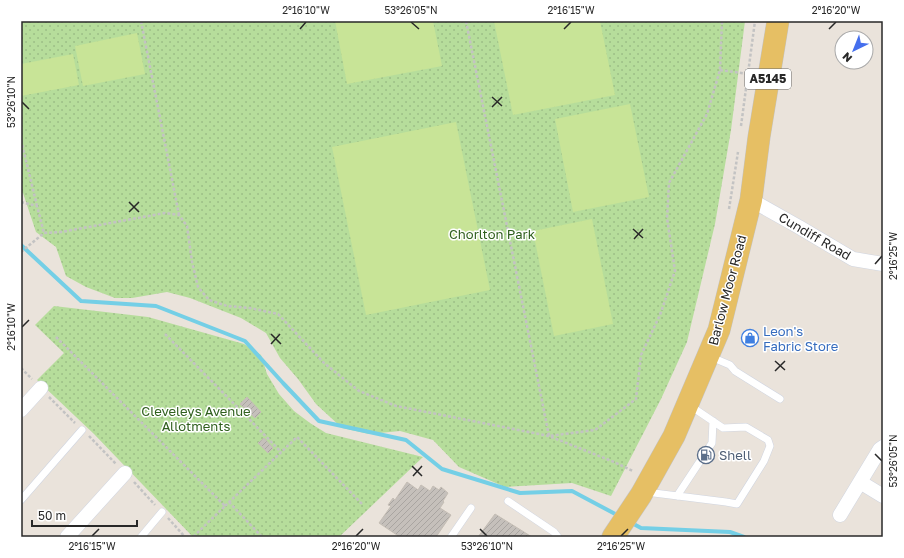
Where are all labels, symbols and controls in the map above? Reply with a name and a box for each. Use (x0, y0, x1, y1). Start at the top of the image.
text: 2°16'10"W (282, 4, 330, 16)
text: 53°26'05"N (384, 4, 438, 16)
text: 2°16'15"W (547, 4, 595, 16)
text: 2°16'20"W (812, 4, 861, 16)
north arrow (834, 30, 874, 70)
text: N (839, 50, 854, 65)
road number: A5145 (745, 69, 791, 89)
text: 53°26'10"N (5, 76, 17, 128)
street label: Cundiff Road (776, 209, 854, 263)
park label: Chorlton Park (449, 226, 536, 242)
text: 2°16'25"W (887, 232, 899, 280)
street label: Barlow Moor Road (705, 233, 749, 347)
text: 2°16'10"W (5, 303, 17, 351)
place label: Leon's Fabric Store (763, 323, 838, 354)
shop icon: Leon's Fabric Store (740, 328, 760, 348)
park label: Cleveleys Avenue Allotments (141, 403, 251, 434)
text: 53°26'05"N (887, 434, 899, 488)
fuel station icon: Shell (696, 445, 716, 465)
place label: Shell (719, 447, 751, 463)
scale bar (32, 502, 137, 528)
text: 50 m (38, 508, 66, 523)
text: 2°16'15"W (68, 540, 116, 552)
text: 2°16'20"W (332, 540, 381, 552)
text: 53°26'10"N (461, 540, 513, 552)
text: 2°16'25"W (597, 540, 645, 552)

